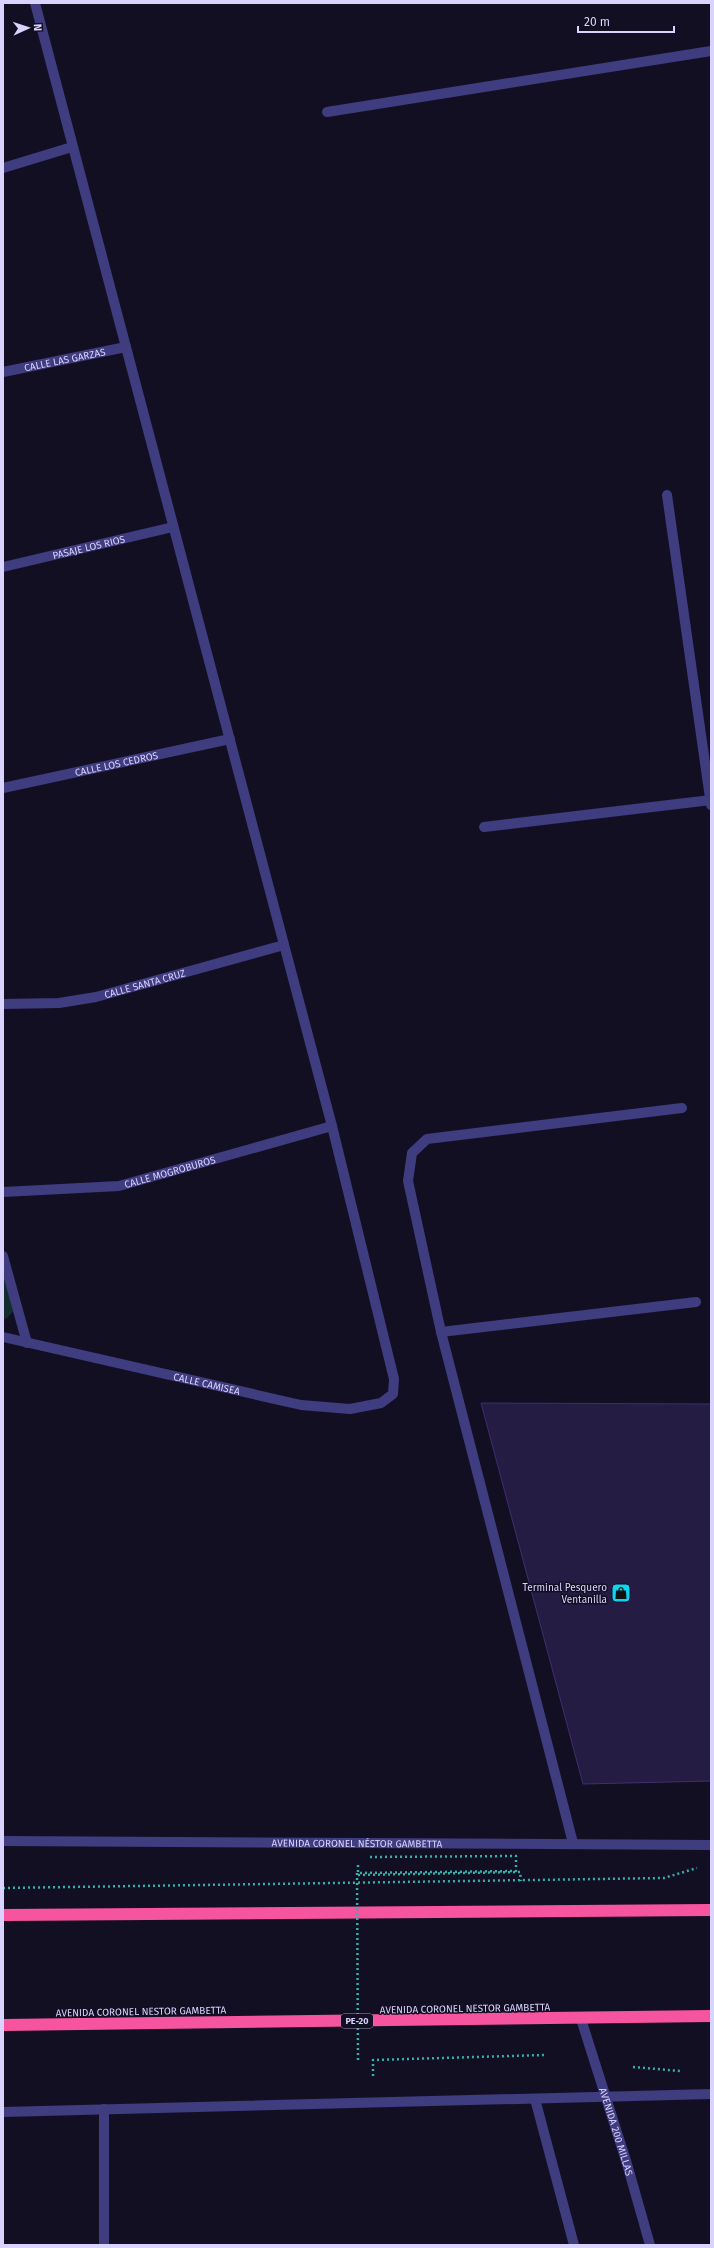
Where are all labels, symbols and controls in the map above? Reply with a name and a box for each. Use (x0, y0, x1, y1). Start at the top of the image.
north arrow (8, 8, 48, 48)
scale bar (578, 8, 674, 34)
text: 20 m (584, 15, 610, 29)
text: N (31, 24, 44, 31)
street label: CALLE LAS GARZAS (23, 346, 107, 375)
street label: PASAJE LOS RIOS (51, 533, 127, 562)
street label: CALLE LOS CEDROS (74, 750, 160, 779)
street label: CALLE SANTA CRUZ (103, 968, 187, 1001)
street label: CALLE MOGROBUROS (123, 1154, 218, 1191)
street label: CALLE CAMISEA (172, 1371, 241, 1398)
place label: Terminal Pesquero Ventanilla (523, 1582, 607, 1606)
shop icon: Terminal Pesquero Ventanilla (610, 1582, 632, 1604)
street label: AVENIDA CORONEL NÉSTOR GAMBETTA (272, 1836, 443, 1850)
street label: AVENIDA CORONEL NESTOR GAMBETTA (380, 2002, 551, 2016)
street label: AVENIDA CORONEL NESTOR GAMBETTA (56, 2005, 227, 2019)
road number: PE-20 (341, 2014, 373, 2028)
street label: AVENIDA 200 MILLAS (596, 2086, 635, 2178)

